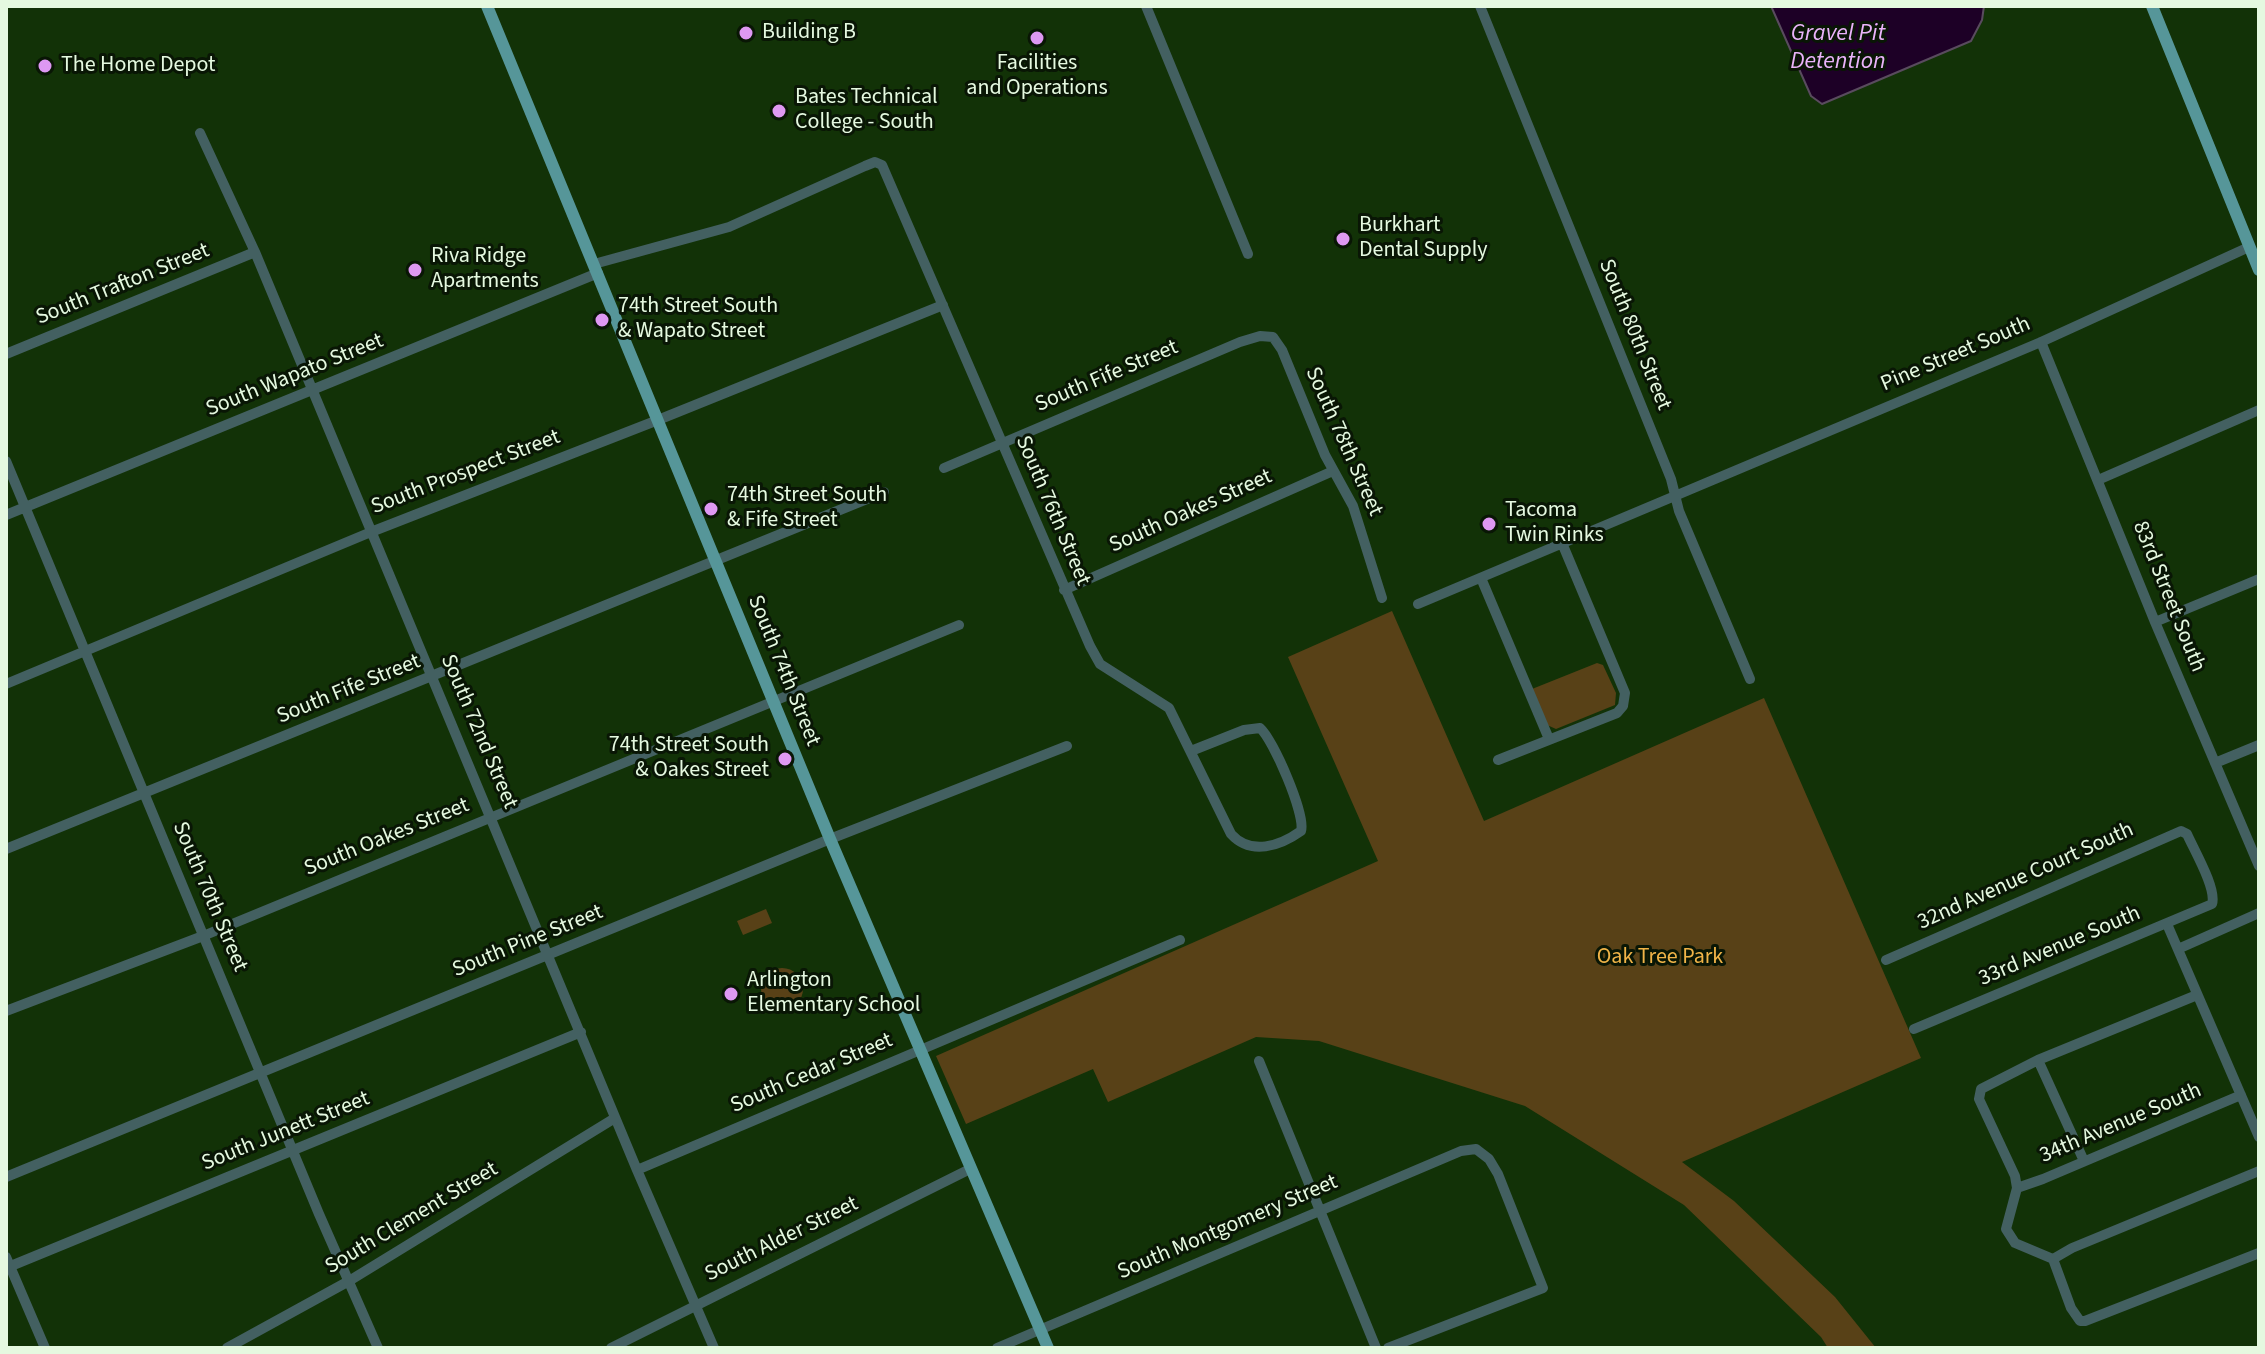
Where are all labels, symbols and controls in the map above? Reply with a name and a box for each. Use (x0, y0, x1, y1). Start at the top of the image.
place label: Building B (762, 20, 856, 46)
water label: Gravel Pit Detention (1790, 21, 1886, 77)
marker: Building B (737, 24, 755, 42)
marker: Facilities and Operations (1028, 29, 1046, 47)
place label: Facilities and Operations (966, 51, 1108, 102)
place label: The Home Depot (61, 53, 216, 79)
marker: The Home Depot (36, 57, 54, 75)
place label: Bates Technical College - South (795, 85, 938, 136)
marker: Bates Technical College - South (770, 102, 788, 120)
place label: Burkhart Dental Supply (1359, 213, 1488, 264)
marker: Burkhart Dental Supply (1334, 230, 1352, 248)
street label: South Trafton Street (32, 238, 214, 332)
place label: Riva Ridge Apartments (431, 244, 539, 296)
street label: South 80th Street (1592, 256, 1676, 414)
marker: Riva Ridge Apartments (406, 261, 424, 279)
place label: 74th Street South & Wapato Street (618, 294, 778, 346)
marker: 74th Street South & Wapato Street (593, 311, 611, 329)
street label: Pine Street South (1877, 312, 2035, 398)
street label: South Wapato Street (203, 328, 387, 424)
street label: South Fife Street (1032, 335, 1182, 419)
street label: South 78th Street (1298, 363, 1388, 521)
street label: South Prospect Street (368, 425, 564, 521)
street label: South 76th Street (1009, 432, 1095, 590)
street label: South Oakes Street (1106, 464, 1276, 560)
place label: 74th Street South & Fife Street (727, 483, 887, 534)
place label: Tacoma Twin Rinks (1505, 498, 1604, 550)
marker: 74th Street South & Fife Street (702, 500, 720, 518)
marker: Tacoma Twin Rinks (1480, 515, 1498, 533)
street label: 83rd Street South (2126, 518, 2210, 676)
street label: South 74th Street (741, 592, 825, 750)
street label: South Fife Street (273, 649, 425, 731)
street label: South 72nd Street (434, 651, 522, 813)
place label: 74th Street South & Oakes Street (609, 733, 769, 784)
marker: 74th Street South & Oakes Street (776, 750, 794, 768)
street label: South Oakes Street (301, 793, 473, 883)
street label: 32nd Avenue Court South (1914, 817, 2138, 937)
street label: South 70th Street (166, 818, 252, 976)
street label: South Pine Street (449, 900, 607, 984)
street label: 33rd Avenue South (1975, 901, 2145, 993)
park label: Oak Tree Park (1597, 945, 1723, 971)
place label: Arlington Elementary School (747, 968, 920, 1020)
marker: Arlington Elementary School (722, 985, 740, 1003)
street label: South Cedar Street (727, 1028, 897, 1120)
street label: 34th Avenue South (2036, 1078, 2206, 1170)
street label: South Junett Street (198, 1086, 374, 1178)
street label: South Clement Street (321, 1157, 503, 1281)
street label: South Montgomery Street (1114, 1170, 1342, 1286)
street label: South Alder Street (701, 1191, 863, 1289)

